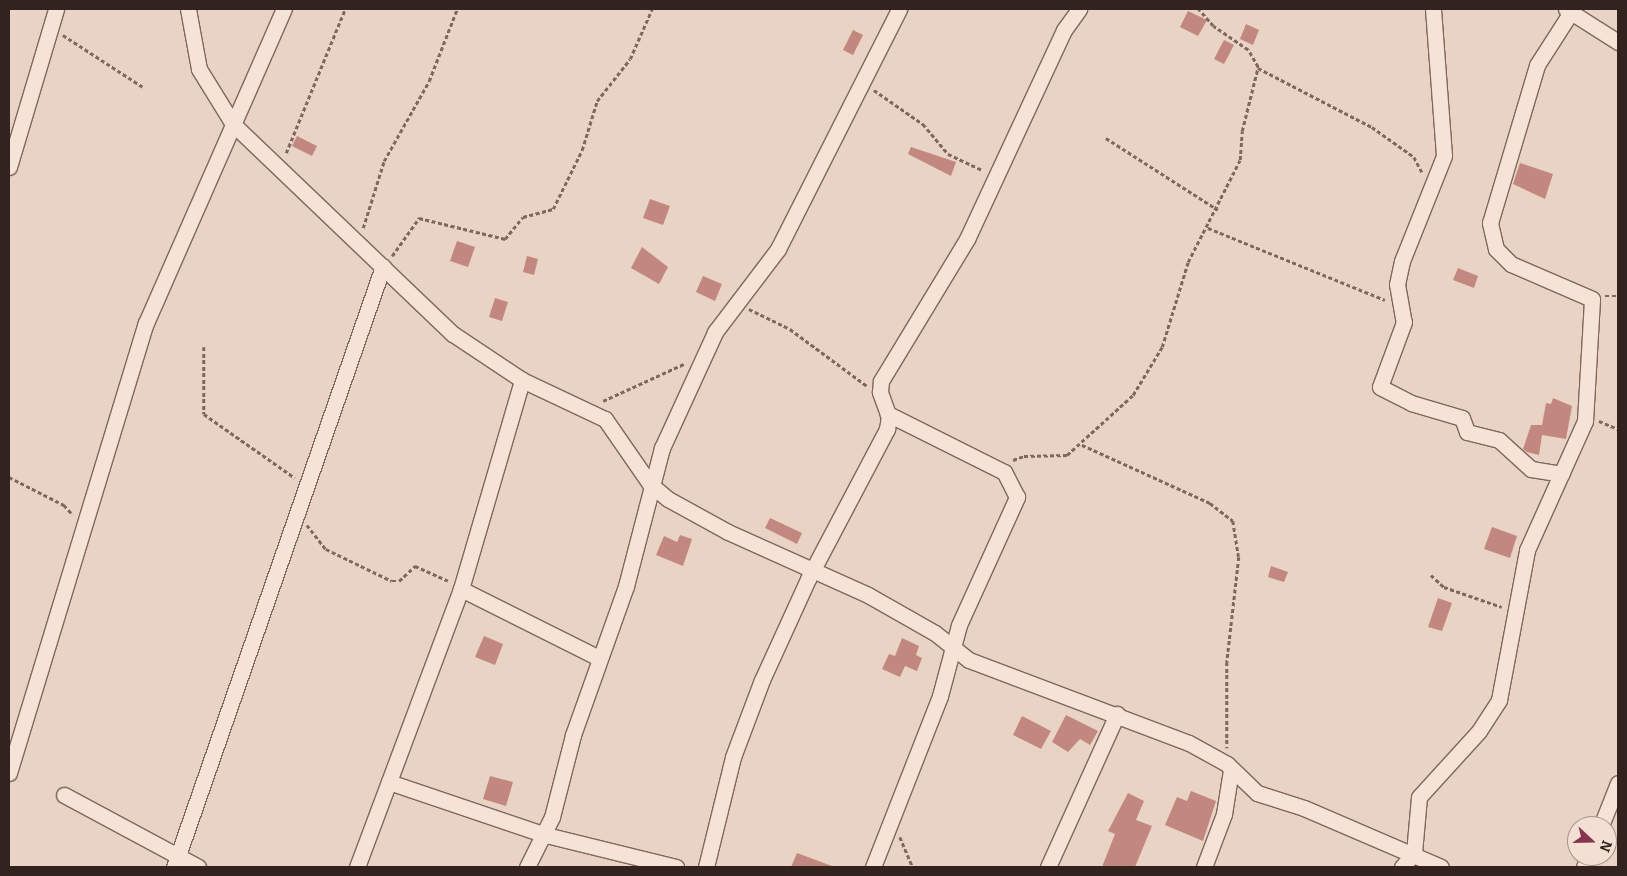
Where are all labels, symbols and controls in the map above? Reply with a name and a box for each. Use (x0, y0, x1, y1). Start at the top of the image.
north arrow (1567, 816, 1617, 866)
text: N (1596, 838, 1615, 854)

